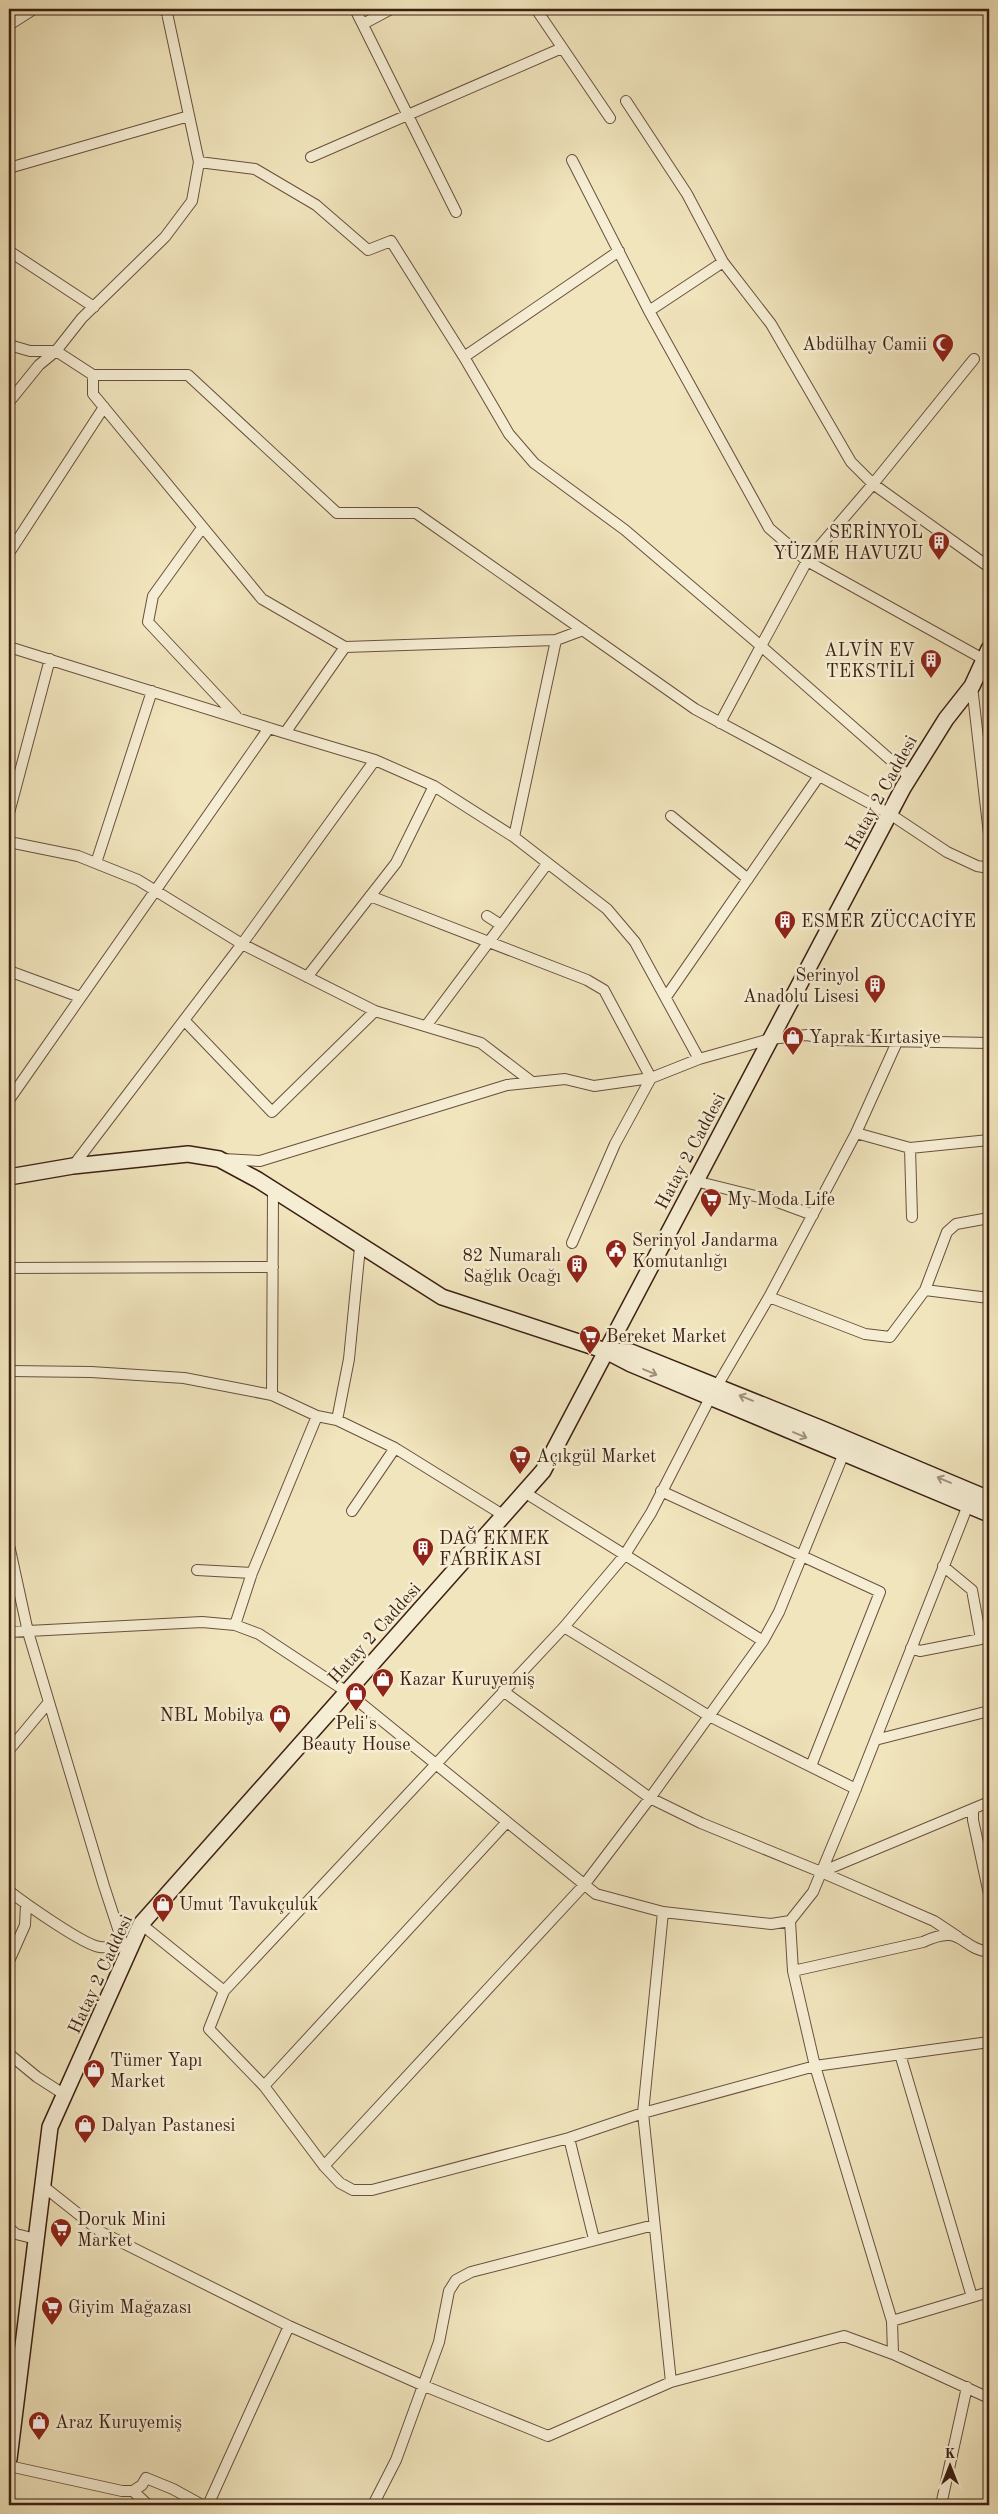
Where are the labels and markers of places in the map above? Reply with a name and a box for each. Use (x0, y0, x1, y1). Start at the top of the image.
mosque icon: Abdülhay Camii (931, 332, 955, 363)
place label: Abdülhay Camii (802, 336, 927, 354)
place label: SERİNYOL YÜZME HAVUZU (773, 521, 923, 563)
building icon: SERİNYOL YÜZME HAVUZU (927, 530, 951, 561)
place label: ALVİN EV TEKSTİLİ (824, 639, 915, 681)
building icon: ALVİN EV TEKSTİLİ (919, 648, 943, 679)
building icon: ESMER ZÜCCACİYE (773, 909, 797, 940)
place label: ESMER ZÜCCACİYE (801, 909, 976, 931)
place label: Serinyol Anadolu Lisesi (743, 967, 859, 1006)
building icon: Serinyol Anadolu Lisesi (863, 973, 887, 1004)
shop icon: Yaprak Kırtasiye (781, 1025, 805, 1056)
place label: Yaprak Kırtasiye (809, 1029, 941, 1047)
supermarket icon: My Moda Life (699, 1187, 723, 1218)
place label: My Moda Life (727, 1191, 835, 1209)
place label: Serinyol Jandarma Komutanlığı (632, 1232, 778, 1271)
public building icon: Serinyol Jandarma Komutanlığı (604, 1238, 628, 1269)
place label: 82 Numaralı Sağlık Ocağı (462, 1247, 561, 1286)
building icon: 82 Numaralı Sağlık Ocağı (565, 1253, 589, 1284)
supermarket icon: Bereket Market (578, 1324, 602, 1355)
place label: Bereket Market (606, 1328, 727, 1346)
supermarket icon: Açıkgül Market (508, 1444, 532, 1475)
place label: Açıkgül Market (536, 1448, 656, 1466)
place label: DAĞ EKMEK FABRİKASI (439, 1526, 550, 1569)
building icon: DAĞ EKMEK FABRİKASI (411, 1536, 435, 1567)
shop icon: Kazar Kuruyemiş (371, 1667, 395, 1698)
place label: Kazar Kuruyemiş (399, 1671, 535, 1689)
shop icon: Peli's Beauty House (344, 1681, 368, 1712)
shop icon: NBL Mobilya (268, 1703, 292, 1734)
place label: NBL Mobilya (160, 1707, 264, 1725)
place label: Peli's Beauty House (302, 1715, 410, 1754)
shop icon: Umut Tavukçuluk (151, 1892, 175, 1923)
place label: Umut Tavukçuluk (179, 1896, 318, 1914)
place label: Tümer Yapı Market (110, 2052, 203, 2091)
shop icon: Tümer Yapı Market (82, 2058, 106, 2089)
shop icon: Dalyan Pastanesi (73, 2113, 97, 2144)
place label: Dalyan Pastanesi (101, 2117, 236, 2135)
place label: Doruk Mini Market (77, 2211, 166, 2250)
supermarket icon: Doruk Mini Market (49, 2217, 73, 2248)
supermarket icon: Giyim Mağazası (40, 2295, 64, 2326)
place label: Giyim Mağazası (68, 2299, 192, 2317)
shop icon: Araz Kuruyemiş (27, 2410, 51, 2441)
place label: Araz Kuruyemiş (55, 2414, 182, 2432)

